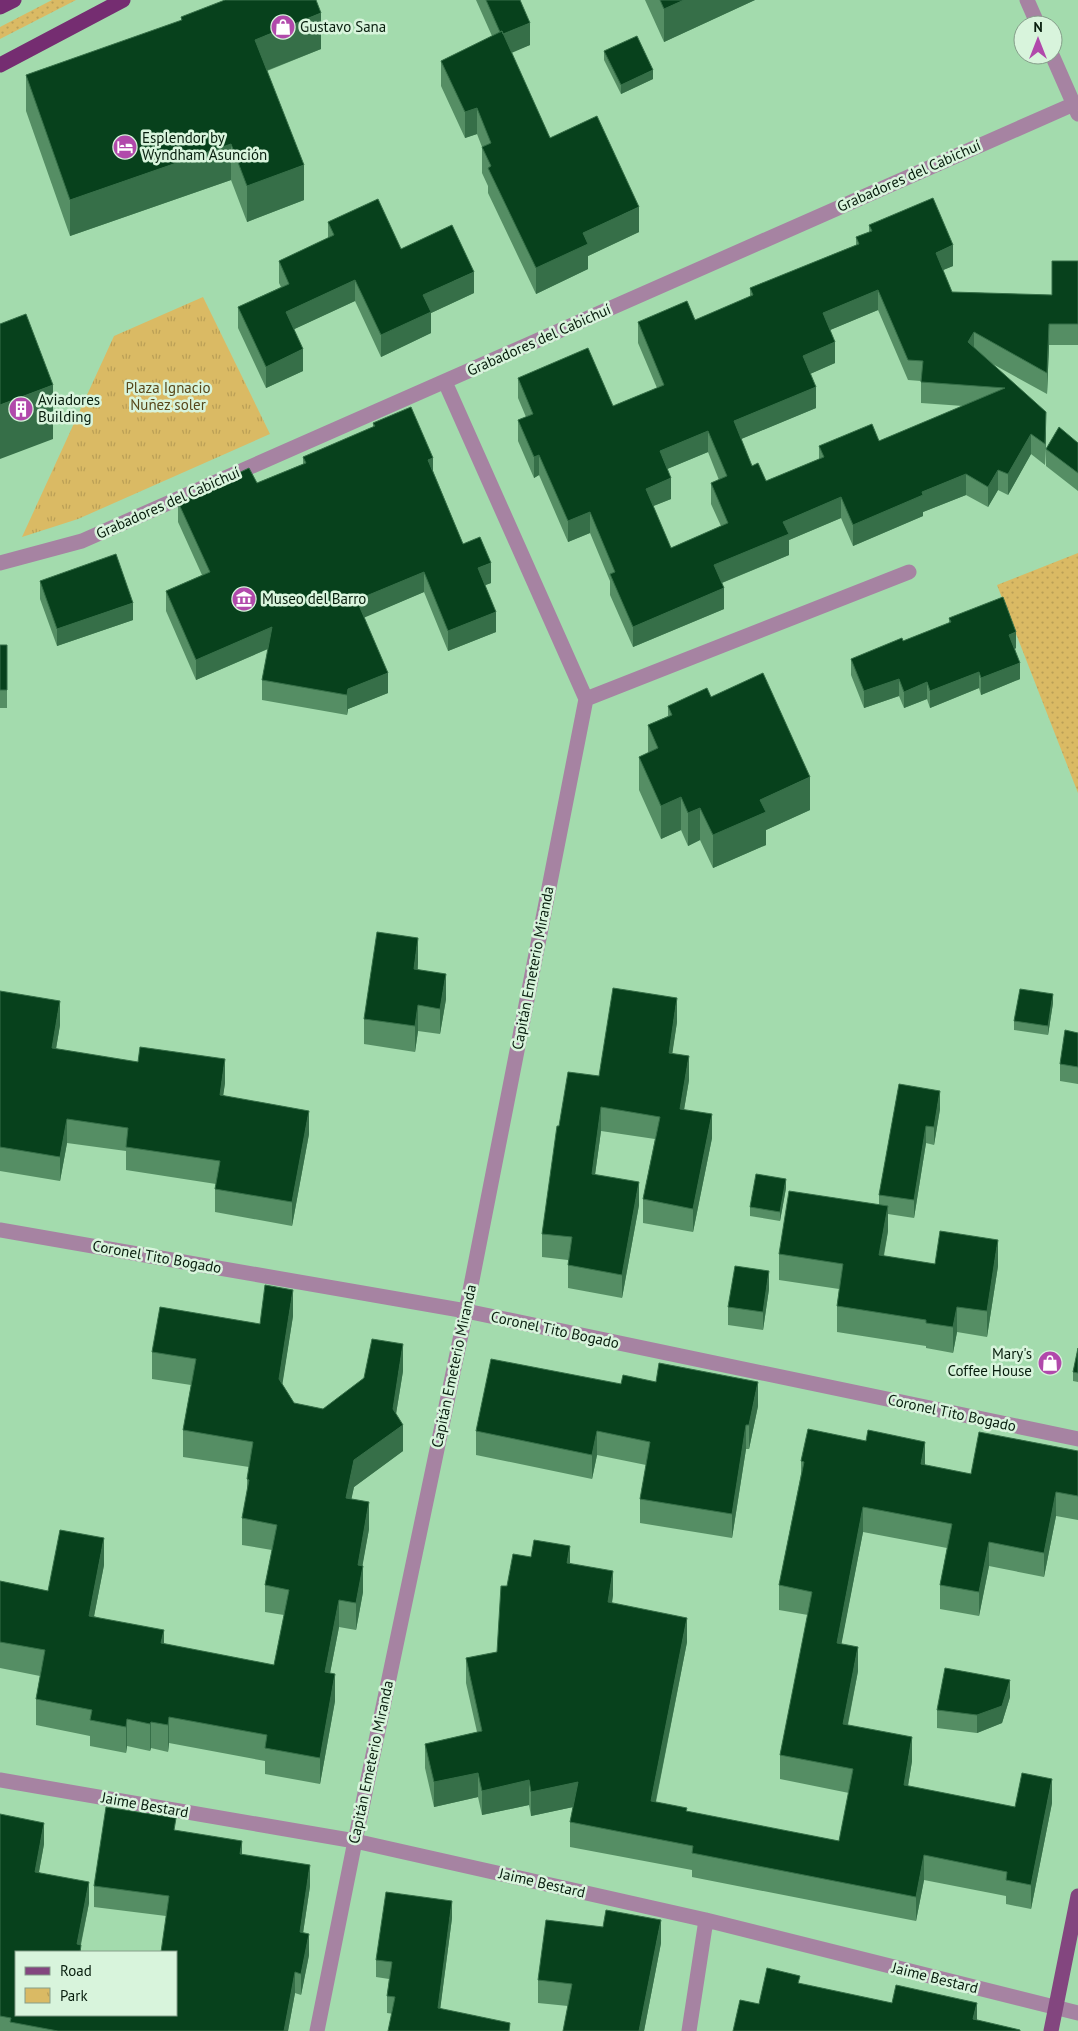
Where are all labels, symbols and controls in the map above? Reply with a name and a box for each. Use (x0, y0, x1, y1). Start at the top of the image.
shop icon: Gustavo Sana (270, 14, 296, 40)
north arrow (1013, 15, 1063, 65)
place label: Gustavo Sana (300, 17, 386, 36)
text: N (1033, 18, 1043, 36)
place label: Esplendor by Wyndham Asunción (142, 128, 267, 164)
hotel icon: Esplendor by Wyndham Asunción (112, 134, 138, 160)
street label: Grabadores del Cabichuí (834, 135, 984, 216)
street label: Grabadores del Cabichuí (464, 299, 614, 380)
park label: Plaza Ignacio Nuñez soler (125, 378, 211, 414)
place label: Aviadores Building (38, 390, 100, 426)
building icon: Aviadores Building (8, 396, 34, 422)
street label: Grabadores del Cabichuí (93, 462, 243, 543)
museum icon: Museo del Barro (231, 586, 257, 612)
place label: Museo del Barro (262, 589, 366, 608)
street label: Capitán Emeterio Miranda (507, 884, 558, 1051)
street label: Coronel Tito Bogado (91, 1236, 223, 1277)
street label: Capitán Emeterio Miranda (427, 1283, 480, 1449)
street label: Coronel Tito Bogado (489, 1307, 621, 1352)
place label: Mary's Coffee House (947, 1344, 1032, 1380)
shop icon: Mary's Coffee House (1037, 1350, 1063, 1376)
street label: Coronel Tito Bogado (886, 1390, 1018, 1435)
street label: Capitán Emeterio Miranda (344, 1679, 397, 1845)
street label: Jaime Bestard (99, 1787, 190, 1822)
street label: Jaime Bestard (496, 1863, 587, 1902)
legend (15, 1951, 178, 2016)
street label: Jaime Bestard (889, 1957, 980, 1997)
text: Road (60, 1961, 92, 1980)
text: Park (60, 1986, 88, 2005)

